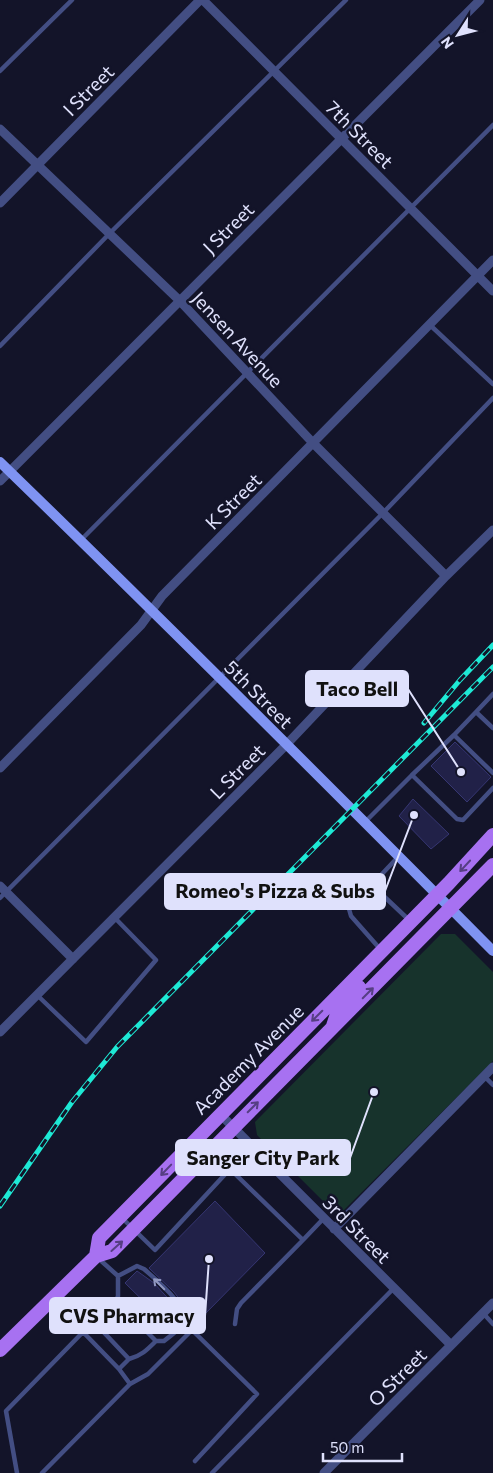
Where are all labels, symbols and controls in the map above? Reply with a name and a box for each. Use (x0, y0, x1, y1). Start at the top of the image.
north arrow (433, 10, 483, 60)
text: N (437, 34, 457, 52)
street label: I Street (58, 60, 118, 120)
street label: 7th Street (321, 95, 399, 173)
street label: J Street (198, 197, 259, 258)
street label: Jensen Avenue (188, 286, 288, 392)
street label: K Street (200, 468, 266, 534)
street label: 5th Street (220, 655, 298, 733)
callout: Taco Bell (306, 671, 408, 706)
text: Taco Bell (316, 676, 398, 700)
street label: L Street (205, 739, 269, 803)
one-way arrow (459, 859, 471, 872)
callout: Romeo's Pizza & Subs (165, 874, 385, 909)
text: Romeo's Pizza & Subs (175, 878, 375, 902)
one-way arrow (362, 987, 374, 999)
street label: Academy Avenue (188, 999, 308, 1119)
one-way arrow (311, 1010, 323, 1022)
one-way arrow (247, 1102, 259, 1114)
callout: Sanger City Park (176, 1140, 350, 1175)
text: Sanger City Park (186, 1145, 340, 1169)
one-way arrow (160, 1163, 172, 1176)
street label: 3rd Street (318, 1190, 396, 1268)
one-way arrow (110, 1240, 123, 1252)
one-way arrow (153, 1277, 165, 1290)
callout: CVS Pharmacy (50, 1298, 205, 1333)
text: CVS Pharmacy (59, 1303, 195, 1327)
street label: O Street (363, 1343, 431, 1411)
scale bar (323, 1430, 402, 1462)
text: 50 m (330, 1438, 364, 1456)

